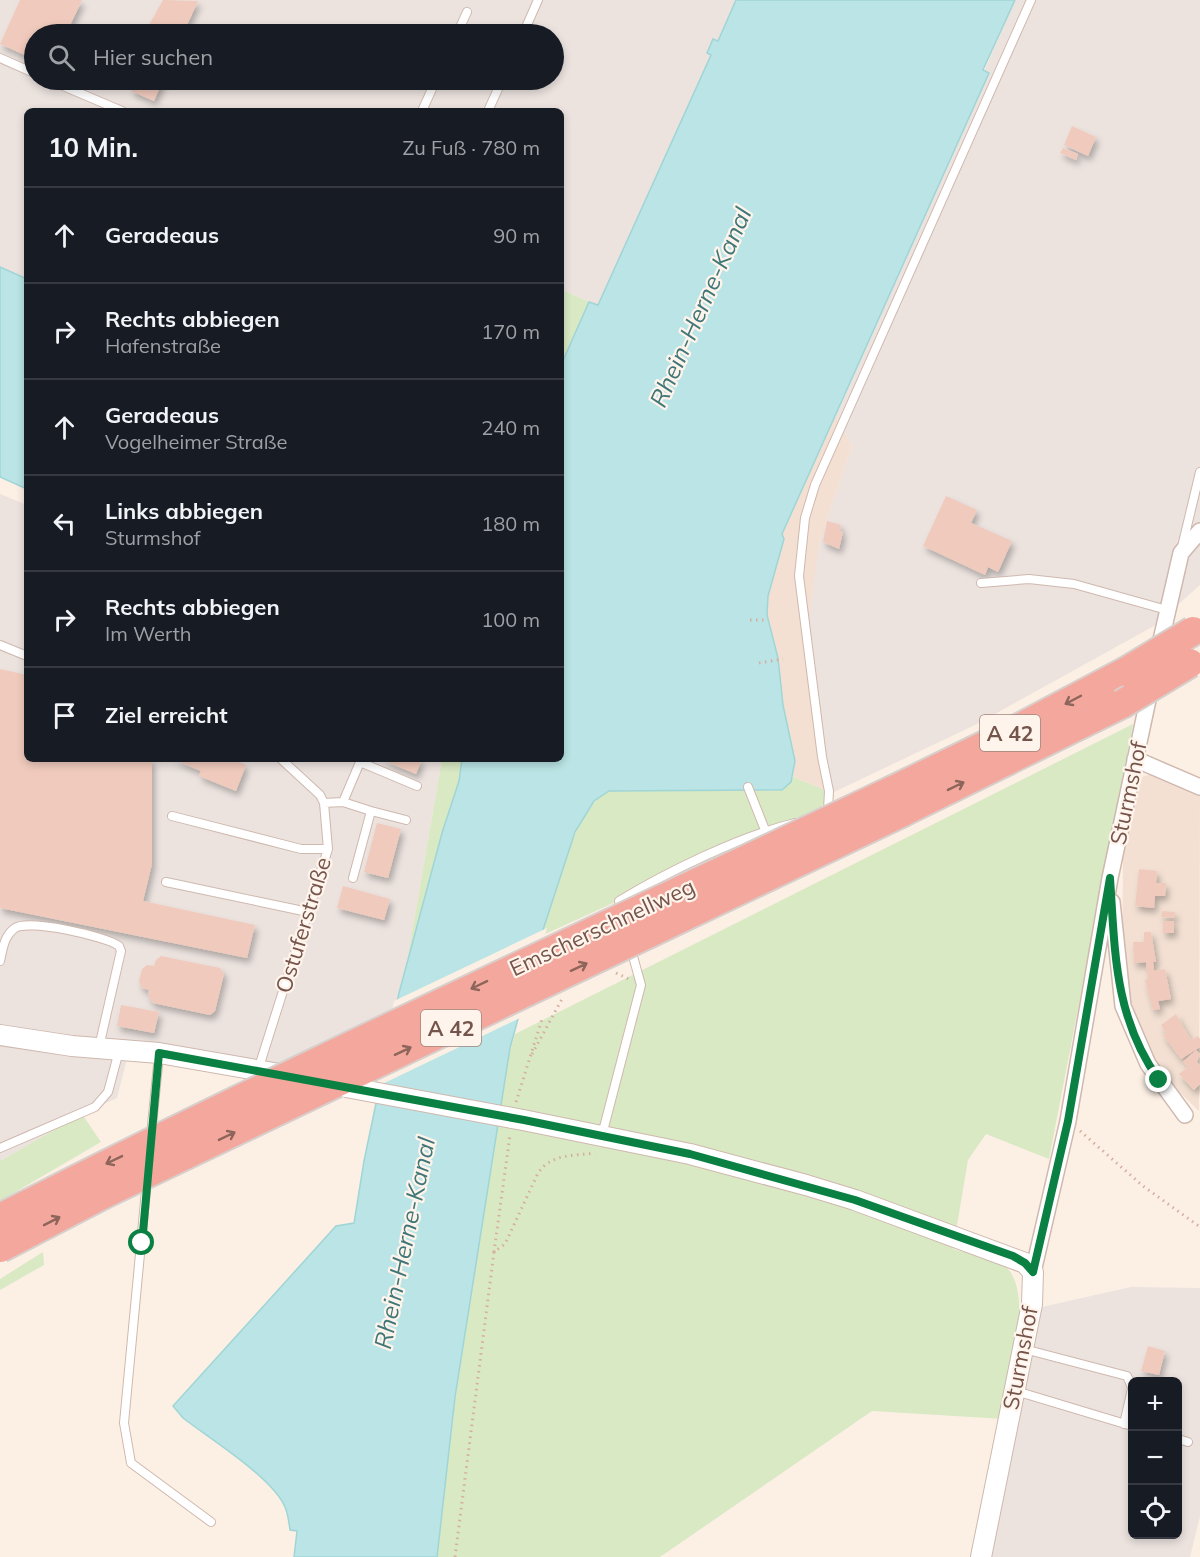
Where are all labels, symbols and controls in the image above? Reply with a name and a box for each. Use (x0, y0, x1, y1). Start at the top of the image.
search box (24, 24, 564, 90)
icon: search (45, 41, 78, 74)
text: Hier suchen (93, 43, 213, 71)
text: 10 Min. (48, 131, 138, 164)
text: Zu Fuß · 780 m (402, 135, 540, 160)
water label: Rhein-Herne-Kanal (642, 202, 758, 411)
icon: ahead (48, 219, 81, 252)
text: Geradeaus (105, 221, 219, 249)
text: 90 m (493, 223, 540, 248)
text: Rechts abbiegen (105, 305, 280, 333)
icon: right (48, 315, 81, 348)
text: 170 m (481, 319, 540, 344)
text: Hafenstraße (105, 333, 221, 358)
text: Geradeaus (105, 401, 219, 429)
icon: ahead (48, 411, 81, 444)
text: 240 m (481, 415, 540, 440)
text: Vogelheimer Straße (105, 429, 287, 454)
text: Links abbiegen (105, 497, 263, 525)
icon: left (48, 507, 81, 540)
text: 180 m (481, 511, 540, 536)
text: Sturmshof (105, 525, 201, 550)
text: Rechts abbiegen (105, 593, 280, 621)
icon: right (48, 603, 81, 636)
text: 100 m (481, 607, 540, 632)
text: Im Werth (105, 621, 191, 646)
one-way arrow (1065, 694, 1083, 706)
icon: arrive (48, 699, 81, 732)
text: Ziel erreicht (105, 701, 228, 729)
road number: A 42 (980, 715, 1040, 751)
street label: Sturmshof (1103, 738, 1153, 847)
one-way arrow (947, 780, 965, 792)
street label: Ostuferstraße (269, 854, 337, 996)
street label: Emscherschnellweg (505, 872, 699, 982)
one-way arrow (570, 961, 588, 973)
one-way arrow (471, 980, 489, 991)
road number: A 42 (421, 1010, 481, 1046)
one-way arrow (393, 1045, 411, 1057)
route end (1145, 1066, 1171, 1092)
one-way arrow (218, 1129, 236, 1141)
water label: Rhein-Herne-Kanal (367, 1134, 441, 1351)
one-way arrow (106, 1155, 124, 1167)
one-way arrow (43, 1215, 60, 1227)
route start (128, 1229, 154, 1255)
street label: Sturmshof (996, 1303, 1044, 1412)
map controls (1128, 1377, 1182, 1539)
button: + (1128, 1377, 1182, 1431)
button: − (1128, 1431, 1182, 1485)
button: locate (1128, 1485, 1182, 1539)

